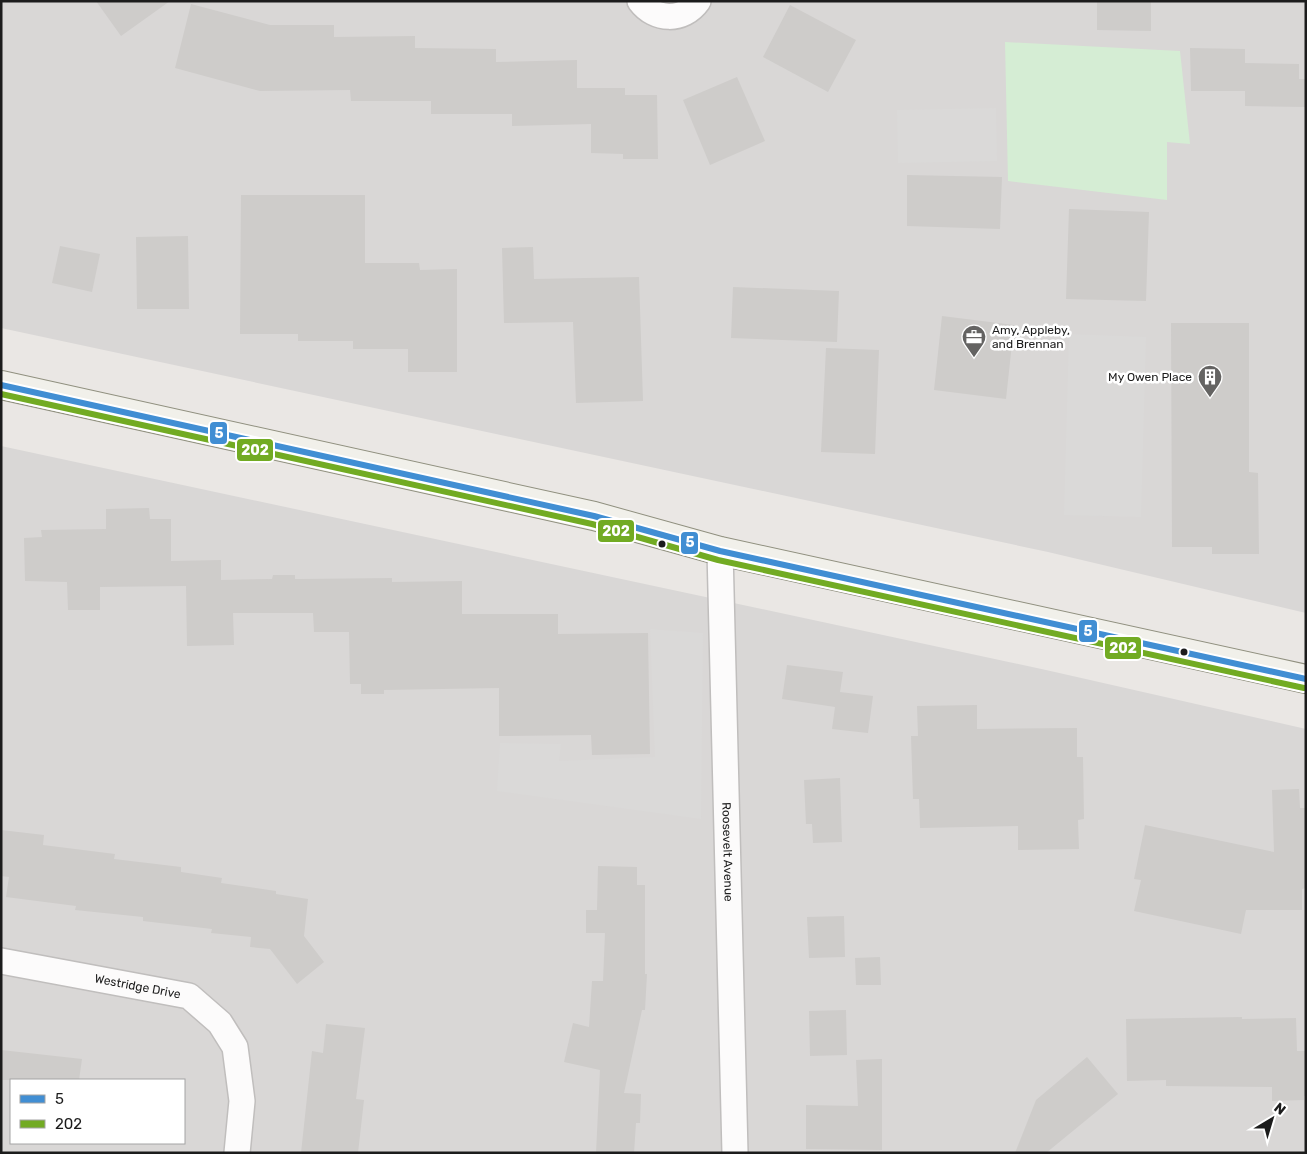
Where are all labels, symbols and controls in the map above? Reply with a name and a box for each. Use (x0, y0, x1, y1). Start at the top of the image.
place label: Amy, Appleby, and Brennan (992, 323, 1070, 351)
office icon: Amy, Appleby, and Brennan (961, 324, 987, 358)
building icon: My Owen Place (1197, 364, 1223, 398)
place label: My Owen Place (1108, 370, 1192, 384)
line badge: 5 (209, 421, 228, 445)
text: 5 (214, 425, 224, 442)
line badge: 202 (236, 438, 274, 462)
text: 202 (241, 442, 269, 459)
line badge: 202 (597, 519, 635, 543)
text: 202 (602, 523, 630, 540)
line badge: 5 (680, 531, 699, 555)
text: 5 (685, 534, 695, 551)
unlabelled marker (657, 539, 667, 549)
line badge: 5 (1078, 619, 1098, 643)
text: 5 (1083, 623, 1093, 640)
line badge: 202 (1104, 636, 1142, 660)
text: 202 (1109, 640, 1137, 657)
unlabelled marker (1179, 647, 1189, 657)
street label: Roosevelt Avenue (719, 802, 736, 902)
street label: Westridge Drive (93, 972, 182, 1001)
legend (10, 1079, 185, 1144)
text: 5 (55, 1090, 64, 1108)
north arrow (1247, 1094, 1297, 1144)
text: N (1270, 1099, 1289, 1119)
text: 202 (55, 1115, 82, 1133)

